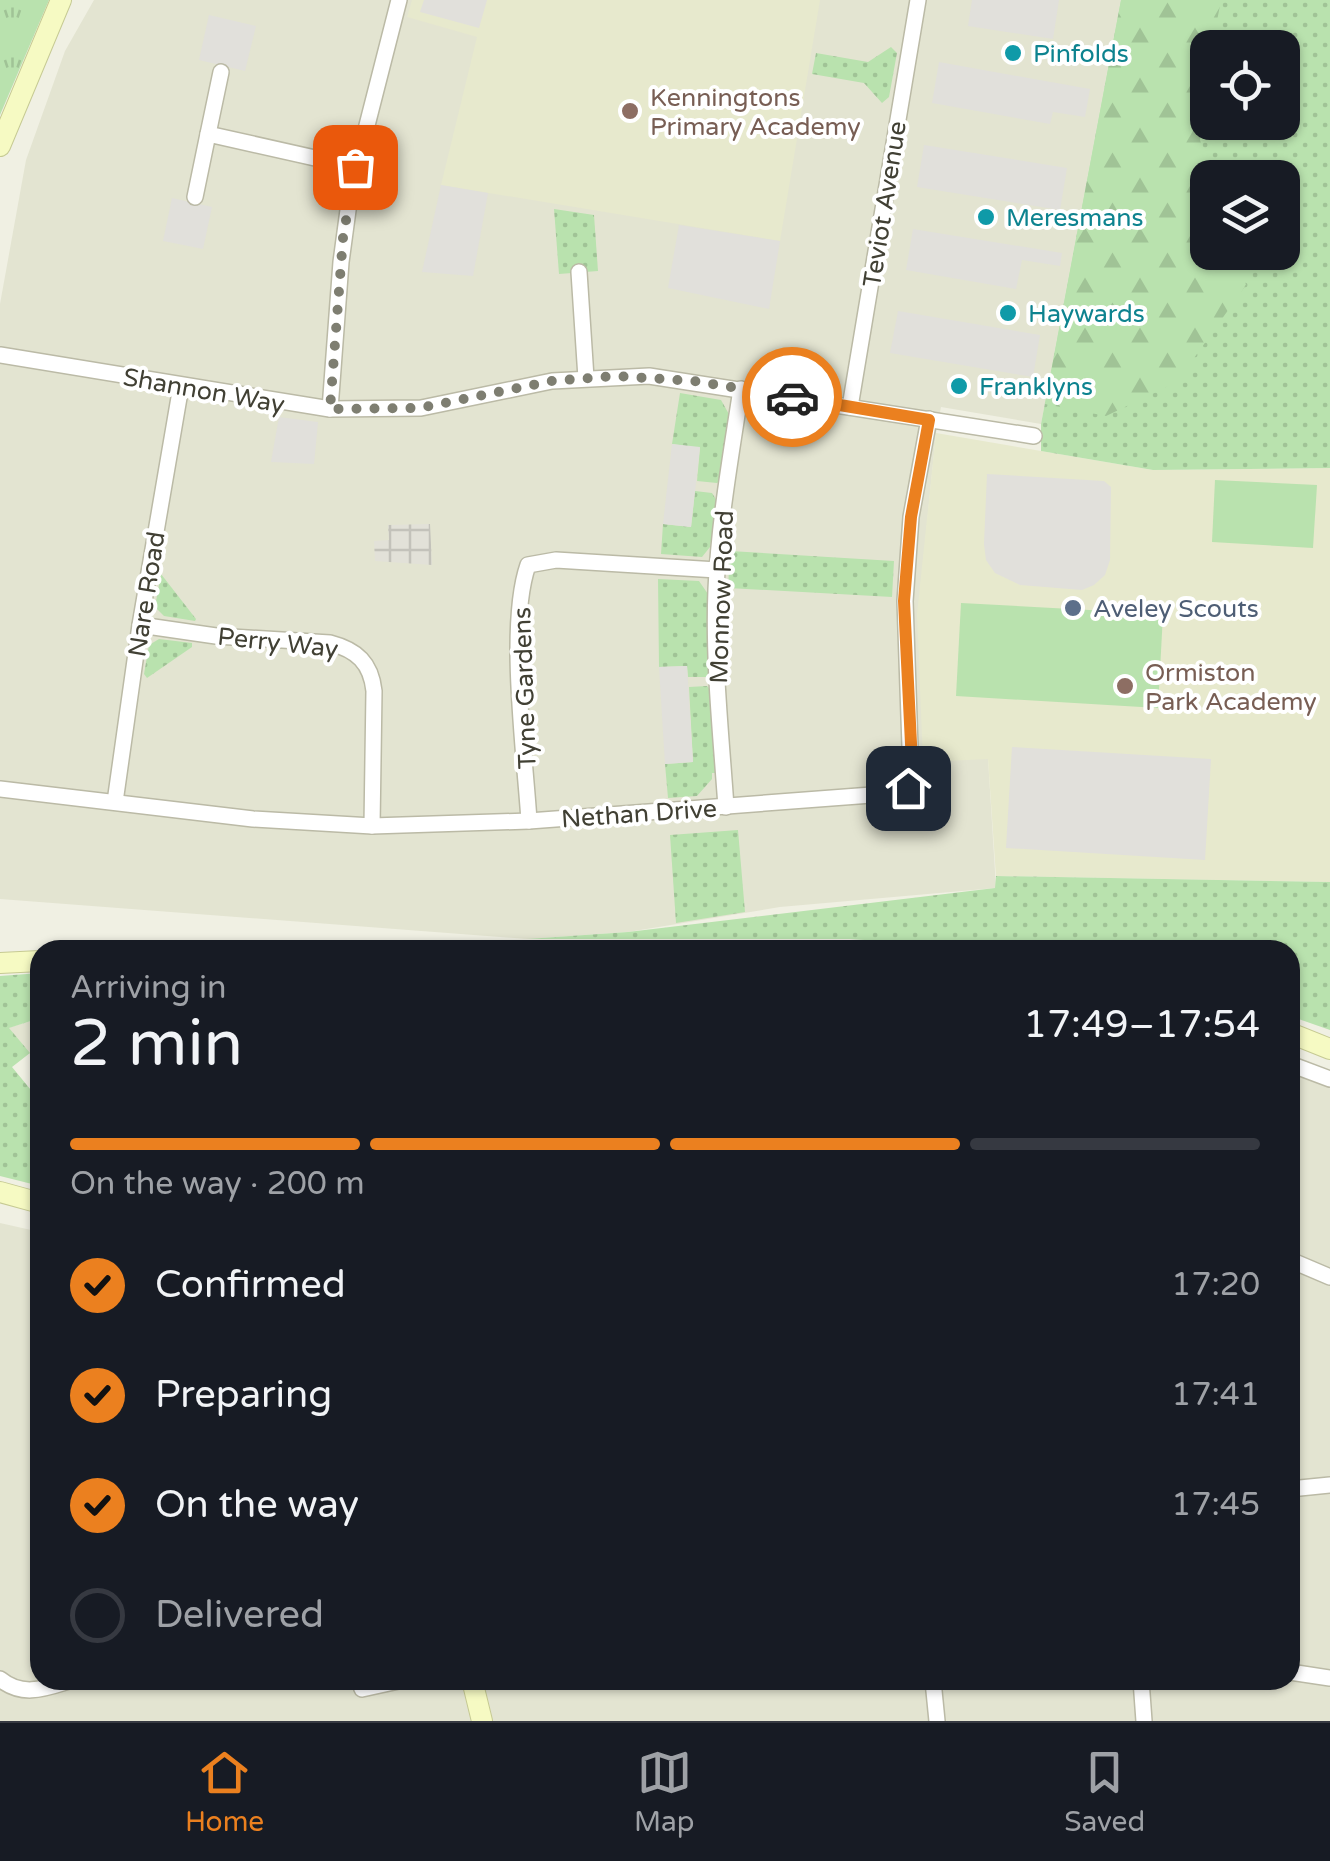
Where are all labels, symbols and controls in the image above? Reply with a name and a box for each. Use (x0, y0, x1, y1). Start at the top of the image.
map controls (1190, 30, 1300, 270)
button: locate (1190, 30, 1300, 140)
place label: Pinfolds (1033, 39, 1129, 69)
marker: Pinfolds (1002, 42, 1024, 64)
place label: Kenningtons Primary Academy (650, 83, 861, 142)
marker: Kenningtons Primary Academy (619, 100, 641, 122)
street label: Teviot Avenue (857, 119, 913, 289)
pin (313, 125, 398, 210)
icon: bag (328, 140, 383, 195)
button: layers (1190, 160, 1300, 270)
place label: Meresmans (1006, 203, 1144, 233)
marker: Meresmans (975, 206, 997, 228)
place label: Haywards (1028, 299, 1145, 329)
marker: Haywards (997, 302, 1019, 324)
courier (742, 347, 842, 447)
street label: Shannon Way (121, 362, 287, 420)
icon: car (765, 370, 820, 425)
place label: Franklyns (979, 372, 1093, 402)
marker: Franklyns (948, 375, 970, 397)
street label: Monnow Road (704, 510, 740, 684)
street label: Nare Road (122, 529, 172, 659)
place label: Aveley Scouts (1093, 594, 1259, 624)
marker: Aveley Scouts (1062, 597, 1084, 619)
street label: Tyne Gardens (507, 606, 543, 769)
street label: Perry Way (216, 622, 340, 664)
place label: Ormiston Park Academy (1145, 658, 1317, 717)
marker: Ormiston Park Academy (1114, 675, 1136, 697)
pin (866, 746, 951, 831)
icon: home (881, 761, 936, 816)
street label: Nethan Drive (560, 794, 718, 834)
text: Arriving in (70, 969, 227, 1007)
text: 17:49–17:54 (1023, 1002, 1260, 1048)
text: 2 min (70, 1005, 243, 1084)
text: On the way · 200 m (70, 1165, 365, 1203)
icon: check (70, 1258, 125, 1313)
text: Confirmed (155, 1262, 346, 1308)
text: 17:20 (1171, 1266, 1260, 1304)
icon: check (70, 1368, 125, 1423)
text: Preparing (155, 1372, 332, 1418)
text: 17:41 (1171, 1376, 1260, 1414)
icon: check (70, 1478, 125, 1533)
text: On the way (155, 1482, 359, 1528)
text: 17:45 (1171, 1486, 1260, 1524)
text: Delivered (155, 1592, 324, 1638)
tab: Home (185, 1745, 264, 1839)
tab: Map (634, 1745, 694, 1839)
tab: Saved (1064, 1745, 1145, 1839)

